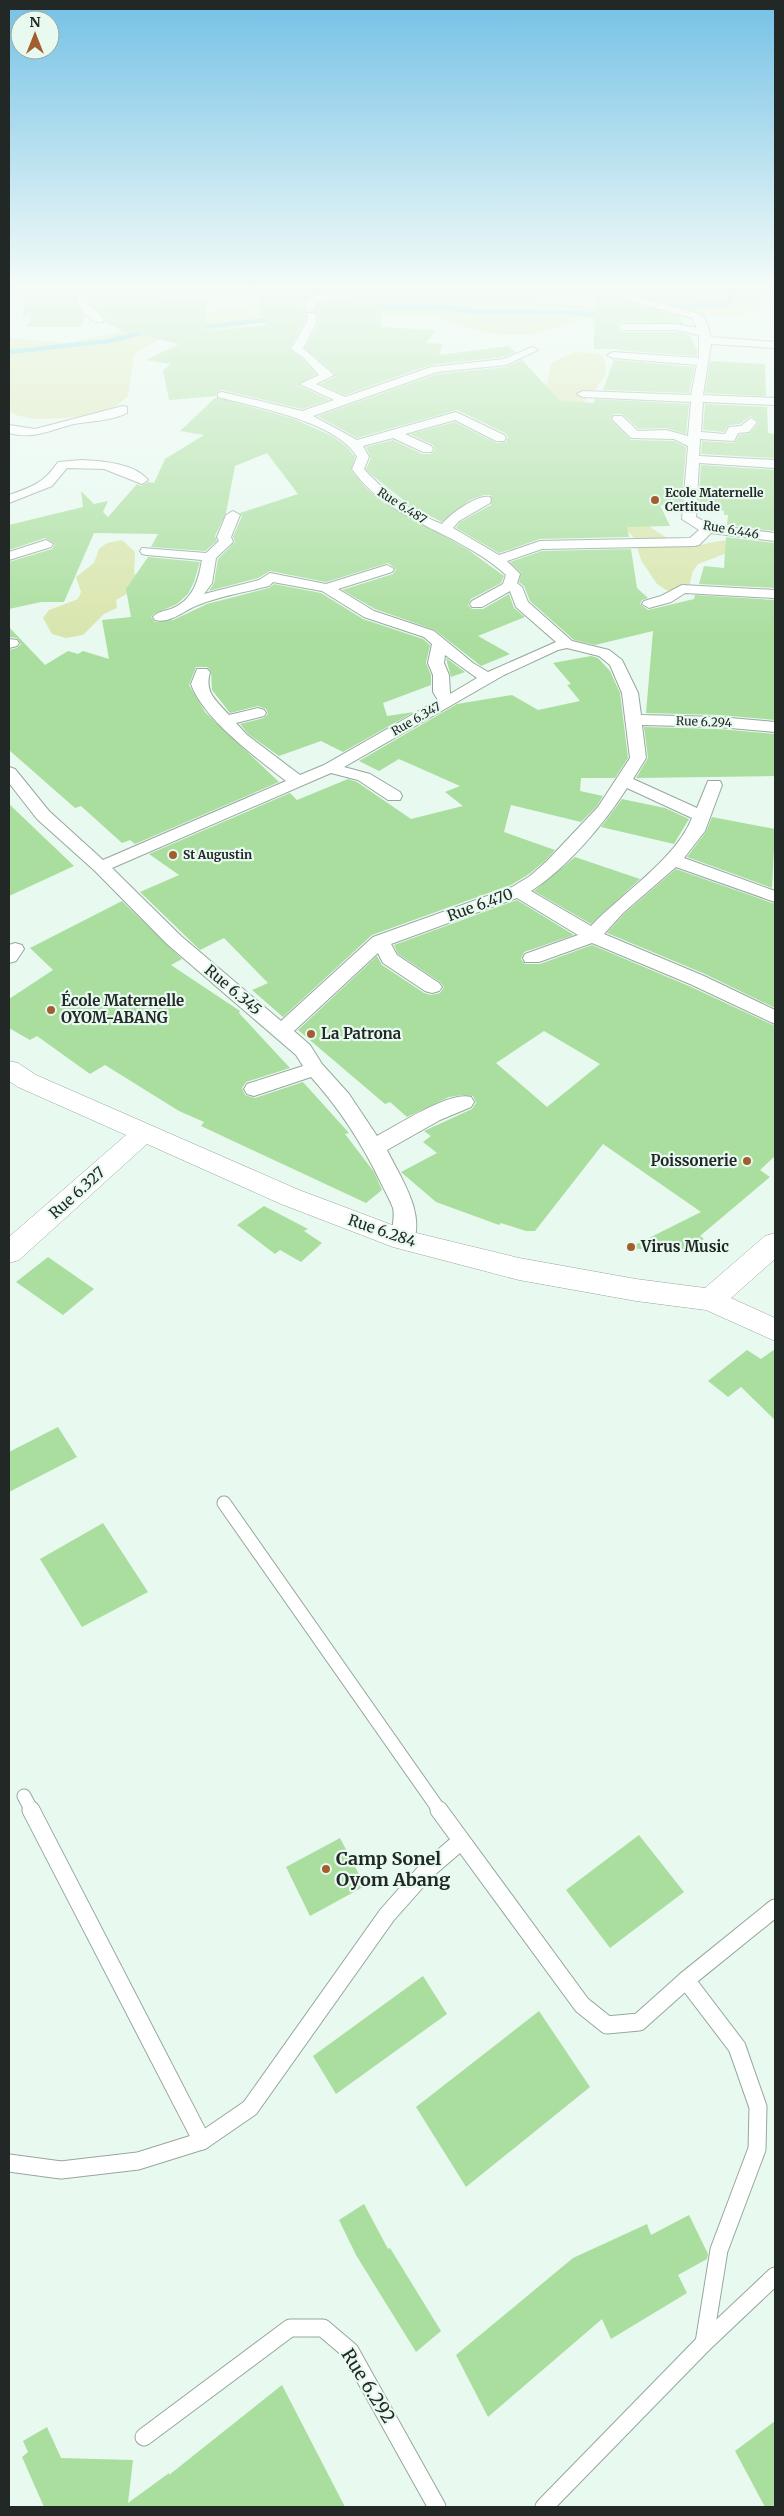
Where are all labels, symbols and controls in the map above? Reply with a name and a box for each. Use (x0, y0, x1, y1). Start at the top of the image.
north arrow (10, 10, 60, 60)
text: N (29, 13, 41, 31)
street label: Rue 6.487 (375, 484, 430, 527)
place label: Ecole Maternelle Certitude (665, 485, 764, 514)
marker: Ecole Maternelle Certitude (649, 494, 661, 506)
street label: Rue 6.446 (702, 517, 760, 542)
street label: Rue 6.347 (388, 698, 443, 739)
street label: Rue 6.294 (676, 713, 733, 730)
place label: St Augustin (183, 847, 252, 862)
marker: St Augustin (167, 849, 179, 861)
street label: Rue 6.470 (444, 884, 515, 925)
street label: Rue 6.345 (201, 960, 266, 1019)
place label: École Maternelle OYOM-ABANG (61, 990, 184, 1027)
marker: École Maternelle OYOM-ABANG (45, 1004, 57, 1016)
place label: La Patrona (321, 1024, 402, 1043)
marker: La Patrona (305, 1028, 317, 1040)
place label: Poissonerie (650, 1151, 737, 1170)
marker: Poissonerie (741, 1155, 753, 1167)
street label: Rue 6.327 (45, 1162, 109, 1223)
street label: Rue 6.284 (346, 1210, 419, 1251)
place label: Virus Music (640, 1237, 729, 1256)
marker: Virus Music (625, 1241, 637, 1253)
place label: Camp Sonel Oyom Abang (336, 1847, 450, 1891)
marker: Camp Sonel Oyom Abang (320, 1863, 332, 1875)
street label: Rue 6.292 (337, 2344, 400, 2427)

